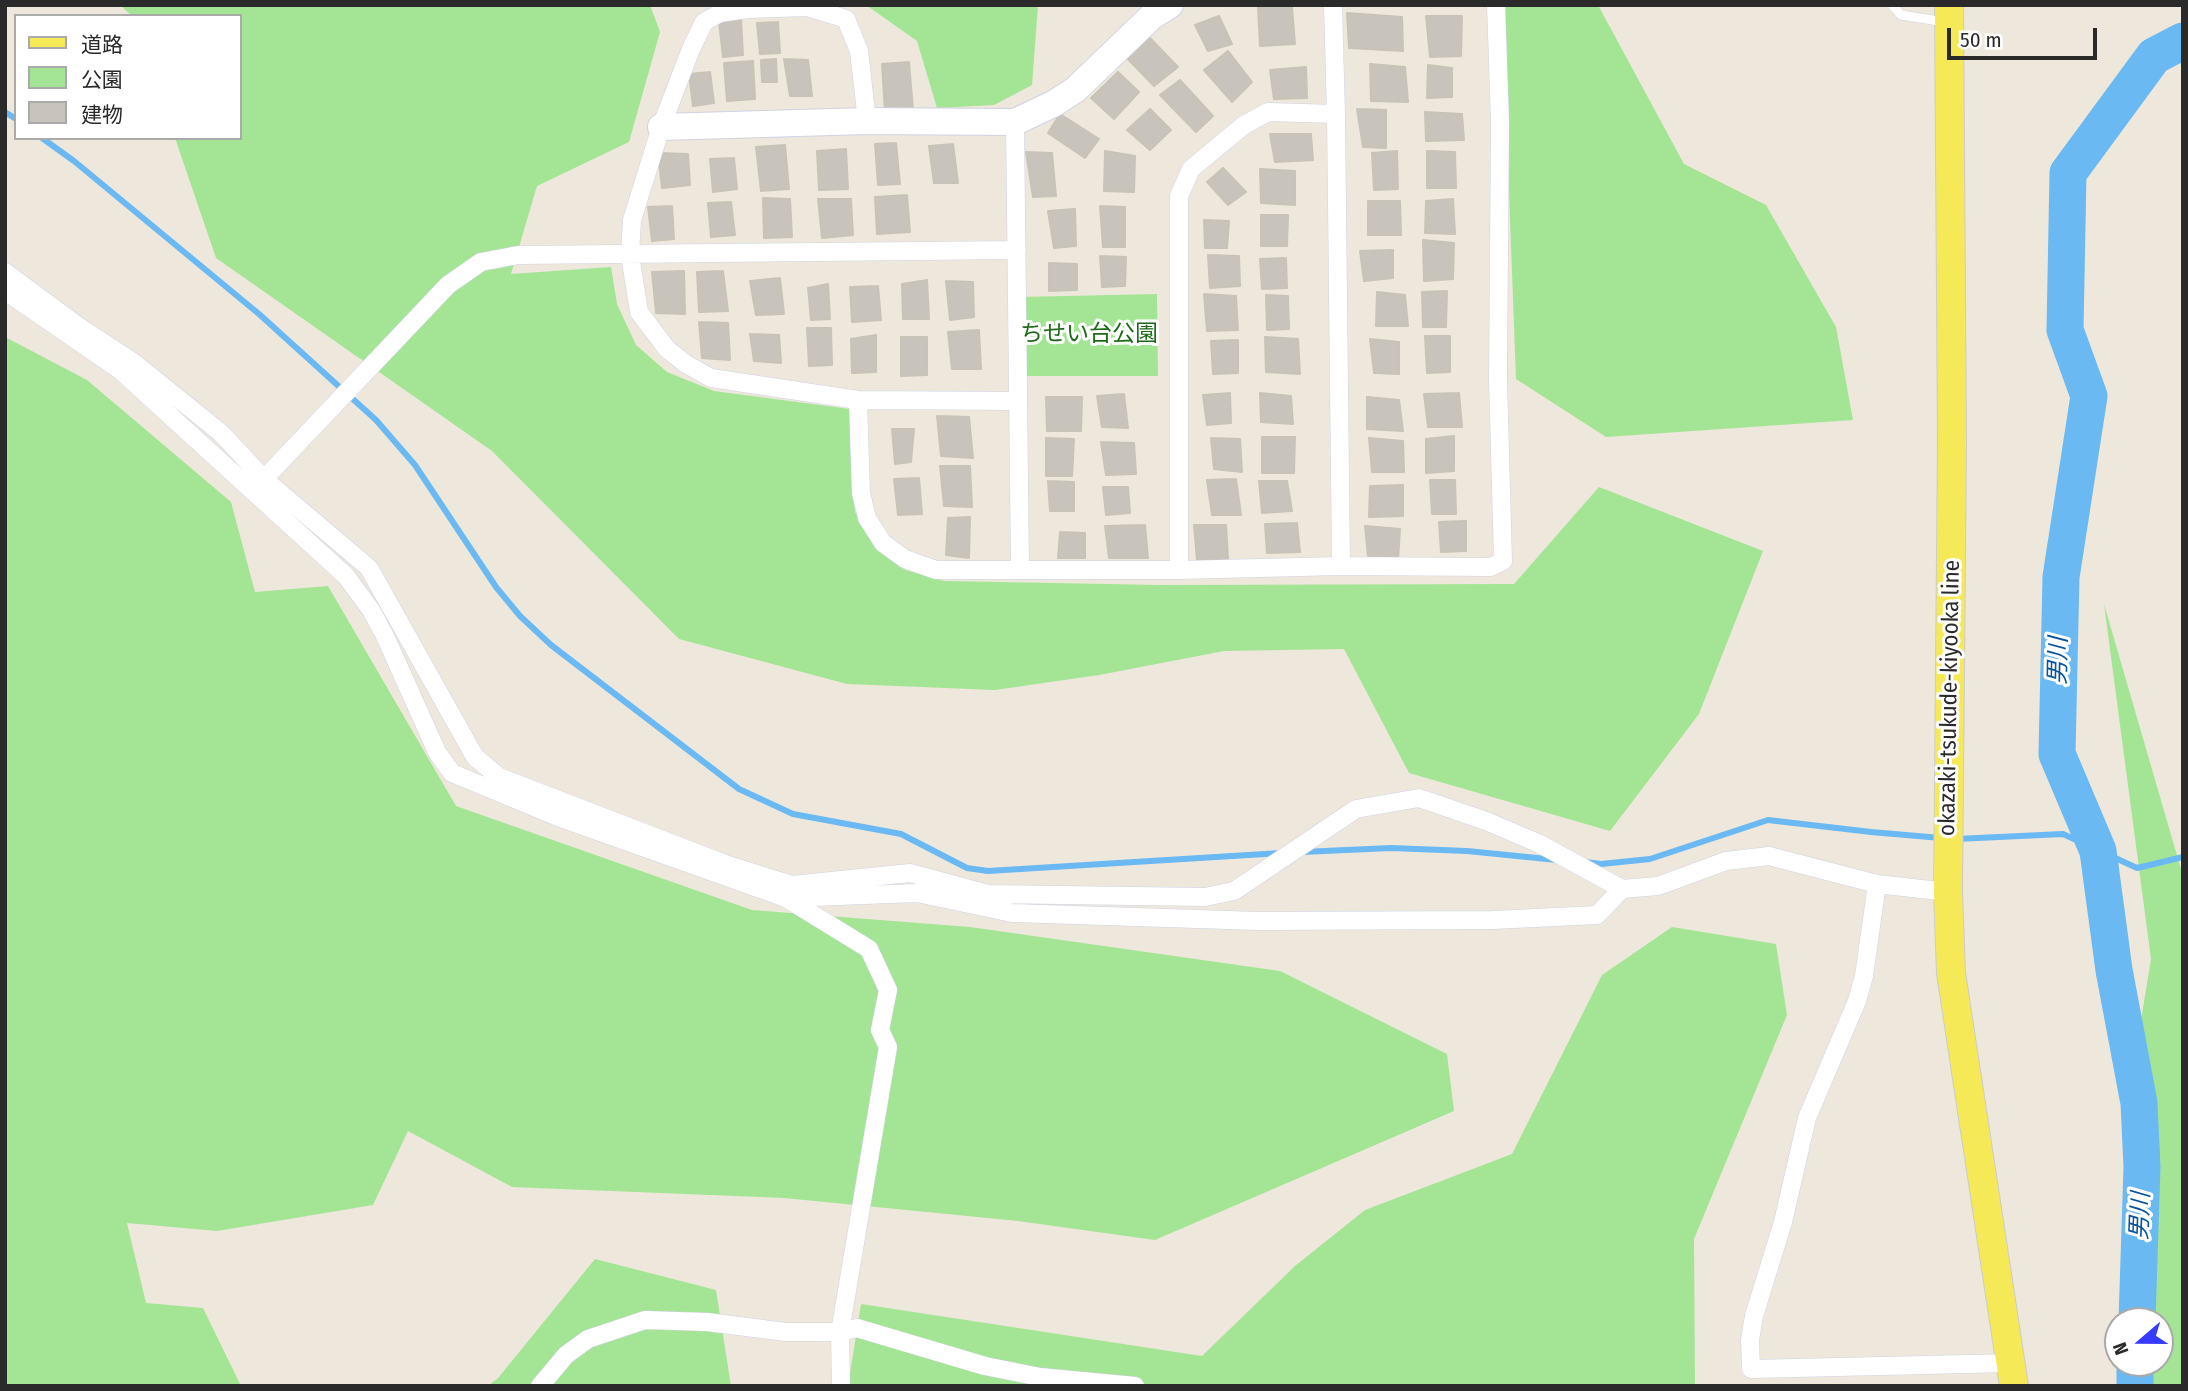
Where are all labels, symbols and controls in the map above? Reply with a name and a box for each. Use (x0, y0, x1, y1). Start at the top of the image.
legend (14, 14, 242, 140)
scale bar (1950, 14, 2100, 58)
text: 50 m (1960, 27, 2002, 53)
text: 道路 (81, 32, 123, 58)
text: 公園 (81, 67, 123, 93)
text: 建物 (81, 102, 123, 128)
park label: ちせい台公園 (1020, 321, 1158, 349)
street label: okazaki-tsukude-kiyooka line (1934, 560, 1966, 836)
water label: 男川 (2044, 637, 2074, 685)
water label: 男川 (2126, 1192, 2156, 1240)
north arrow (2104, 1307, 2174, 1377)
text: N (2108, 1339, 2133, 1358)

